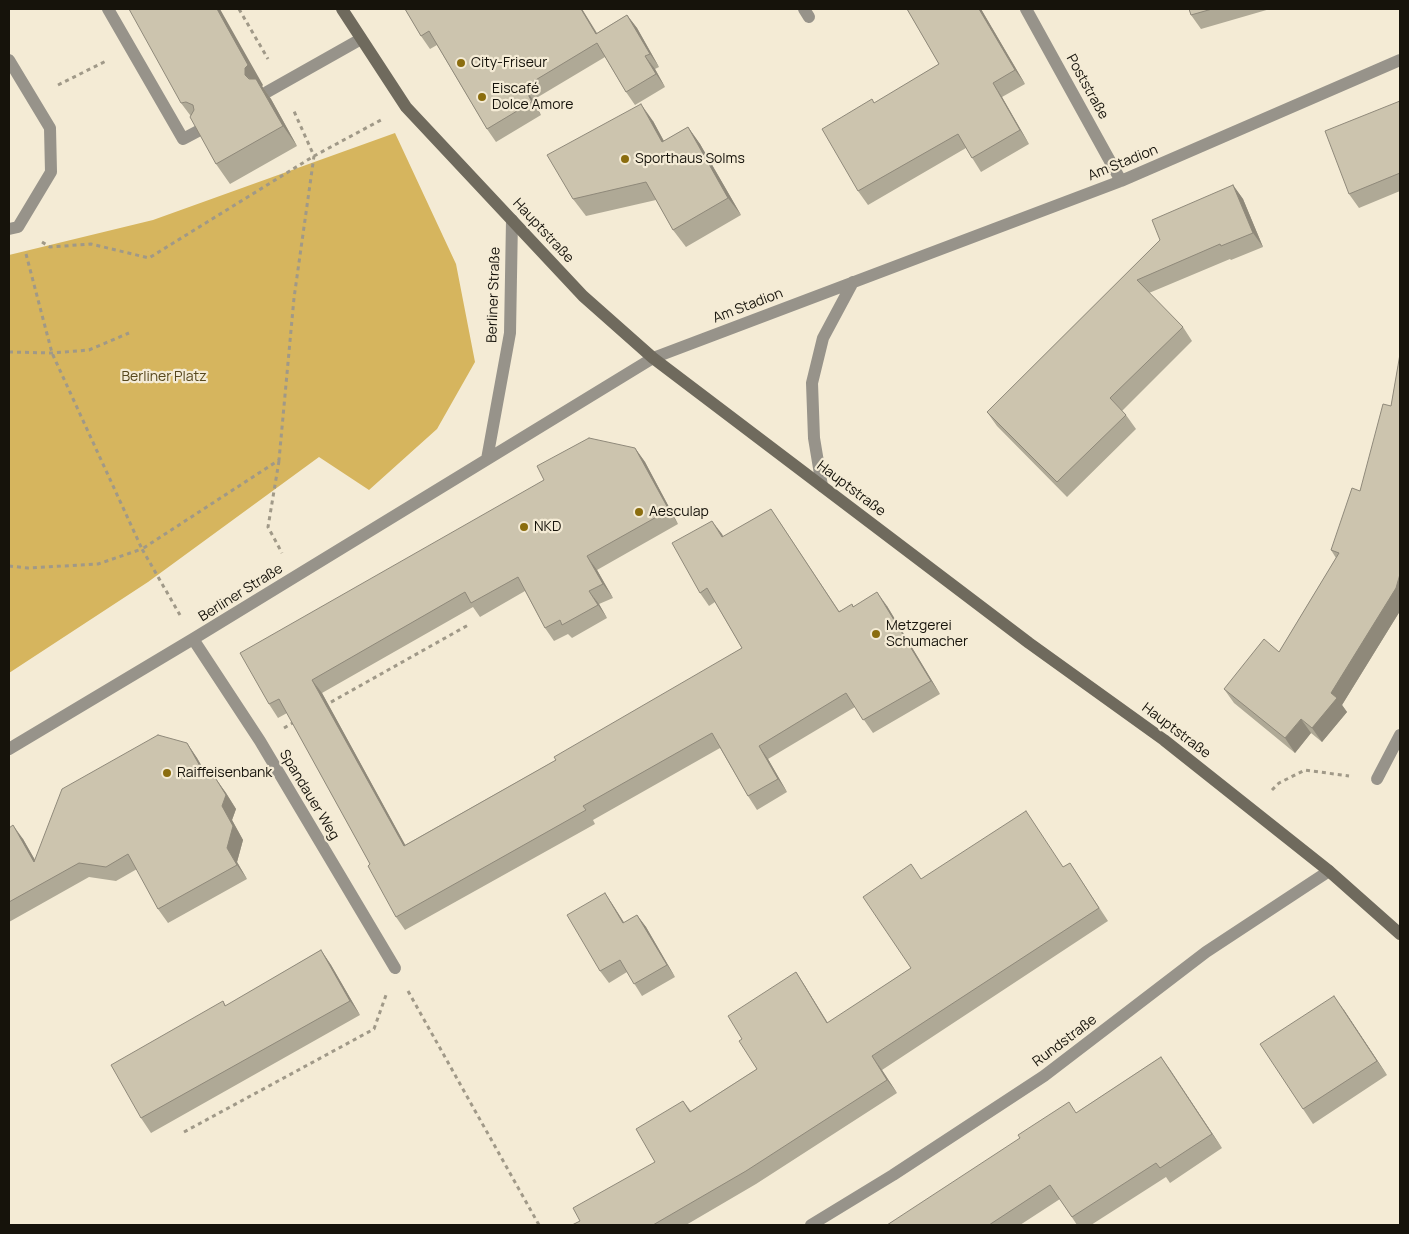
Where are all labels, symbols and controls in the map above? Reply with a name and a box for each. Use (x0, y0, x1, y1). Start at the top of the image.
street label: Poststraße (1062, 52, 1112, 122)
place label: City-Friseur (471, 55, 547, 71)
marker: City-Friseur (455, 57, 467, 69)
place label: Eiscafé Dolce Amore (492, 81, 574, 114)
marker: Eiscafé Dolce Amore (476, 91, 488, 103)
street label: Am Stadion (1086, 141, 1160, 185)
place label: Sporthaus Solms (635, 151, 745, 167)
marker: Sporthaus Solms (619, 153, 631, 165)
street label: Hauptstraße (509, 195, 577, 267)
street label: Berliner Straße (484, 247, 504, 343)
street label: Am Stadion (711, 285, 785, 327)
park label: Berliner Platz (121, 369, 207, 385)
street label: Hauptstraße (813, 458, 889, 520)
place label: Aesculap (649, 504, 709, 520)
marker: Aesculap (633, 506, 645, 518)
place label: NKD (534, 519, 561, 535)
marker: NKD (518, 521, 530, 533)
street label: Berliner Straße (196, 560, 286, 626)
place label: Metzgerei Schumacher (886, 618, 968, 650)
marker: Metzgerei Schumacher (870, 628, 882, 640)
street label: Hauptstraße (1138, 700, 1214, 762)
street label: Spandauer Weg (276, 747, 342, 843)
place label: Raiffeisenbank (177, 765, 272, 781)
marker: Raiffeisenbank (161, 767, 173, 779)
street label: Rundstraße (1030, 1011, 1100, 1071)

